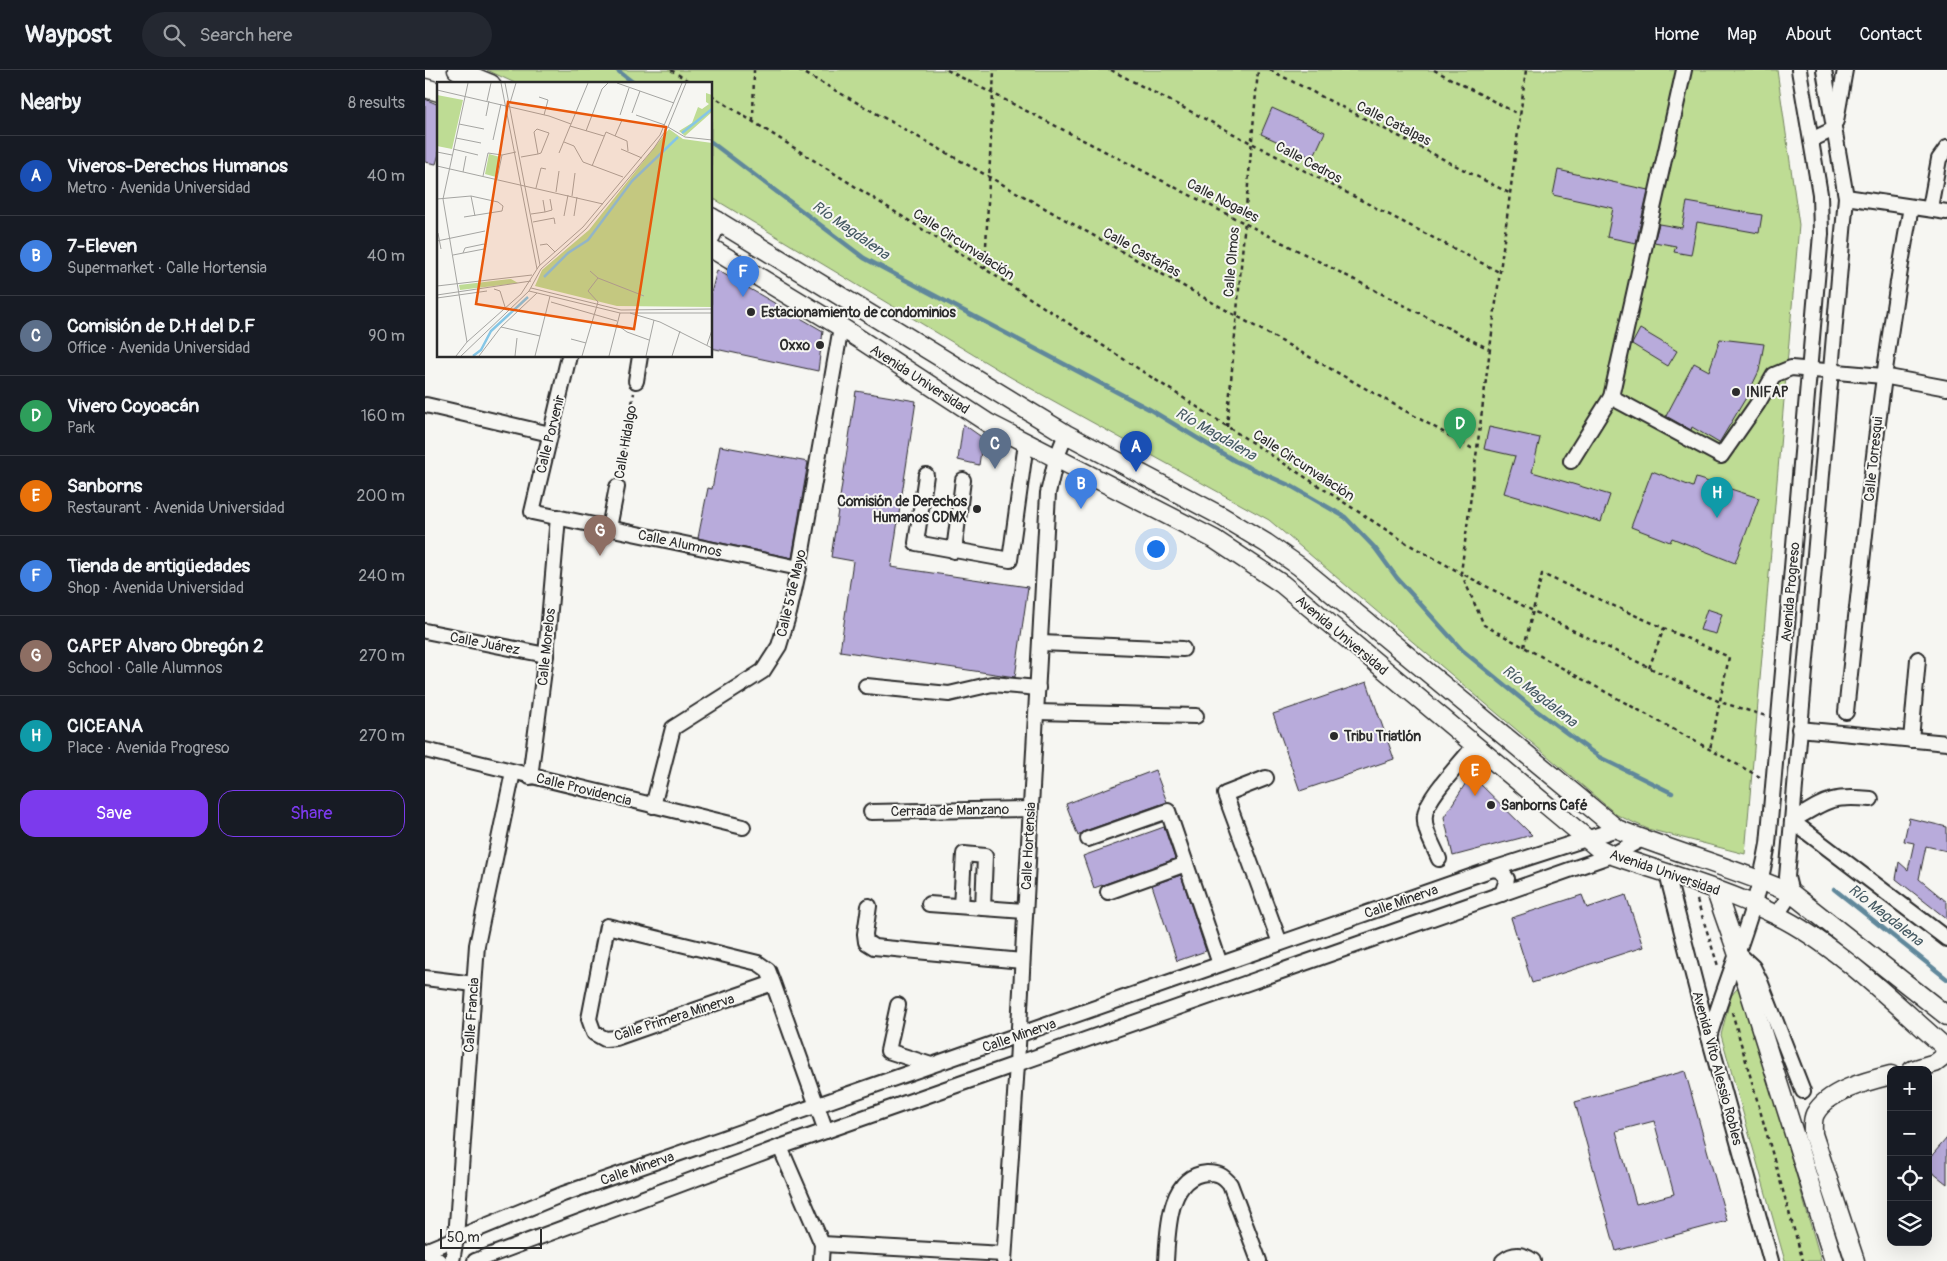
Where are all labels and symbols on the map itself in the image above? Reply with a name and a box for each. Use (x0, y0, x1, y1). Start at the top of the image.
inset map (437, 82, 713, 358)
street label: Calle Catalpas (1354, 97, 1435, 150)
street label: Calle Cedros (1273, 138, 1345, 187)
street label: Calle Nogales (1184, 175, 1262, 226)
water label: Río Magdalena (808, 197, 894, 265)
street label: Calle Circunvalación (910, 205, 1018, 284)
street label: Calle Castañas (1100, 224, 1184, 281)
street label: Calle Olmos (1220, 226, 1243, 298)
pin: F (727, 256, 759, 297)
place label: Estacionamiento de condominios (761, 304, 956, 321)
marker: Estacionamiento de condominios (745, 306, 757, 318)
place label: Oxxo (780, 337, 810, 354)
marker: Oxxo (814, 339, 826, 351)
street label: Avenida Universidad (867, 341, 973, 418)
place label: INIFAP (1746, 384, 1789, 401)
marker: INIFAP (1730, 386, 1742, 398)
street label: Calle Porvenir (533, 393, 568, 475)
street label: Calle Hidalgo (611, 404, 640, 480)
water label: Río Magdalena (1172, 404, 1260, 466)
pin: D (1444, 408, 1476, 449)
street label: Calle Torresqui (1861, 415, 1886, 502)
street label: Calle Circunvalación (1250, 426, 1358, 505)
pin: C (979, 428, 1011, 469)
pin: A (1120, 431, 1152, 472)
pin: B (1065, 468, 1097, 509)
pin: H (1701, 477, 1733, 518)
place label: Comisión de Derechos Humanos CDMX (837, 493, 968, 526)
marker: Comisión de Derechos Humanos CDMX (971, 503, 983, 515)
pin: G (584, 515, 616, 556)
street label: Calle Alumnos (636, 526, 724, 561)
your location (1143, 536, 1169, 562)
street label: Avenida Progreso (1778, 541, 1803, 643)
street label: Calle 5 de Mayo (773, 547, 810, 639)
street label: Avenida Universidad (1292, 592, 1391, 679)
street label: Calle Morelos (534, 607, 559, 687)
street label: Calle Juárez (448, 628, 521, 659)
water label: Río Magdalena (1498, 661, 1582, 732)
place label: Tribu Triatlón (1343, 728, 1421, 745)
marker: Tribu Triatlón (1328, 730, 1340, 742)
pin: E (1459, 755, 1491, 796)
street label: Calle Providencia (534, 769, 633, 810)
place label: Sanborns Café (1501, 797, 1588, 814)
marker: Sanborns Café (1485, 799, 1497, 811)
street label: Cerrada de Manzano (891, 801, 1010, 820)
street label: Calle Hortensia (1018, 801, 1039, 891)
street label: Avenida Universidad (1608, 846, 1722, 899)
water label: Río Magdalena (1844, 880, 1928, 951)
street label: Calle Minerva (1362, 881, 1440, 922)
street label: Calle Francia (460, 977, 483, 1053)
street label: Avenida Vito Alessio Robles (1689, 989, 1746, 1148)
street label: Calle Primera Minerva (612, 990, 736, 1045)
street label: Calle Minerva (980, 1015, 1058, 1056)
street label: Calle Minerva (598, 1148, 676, 1189)
scale bar (440, 1226, 543, 1249)

